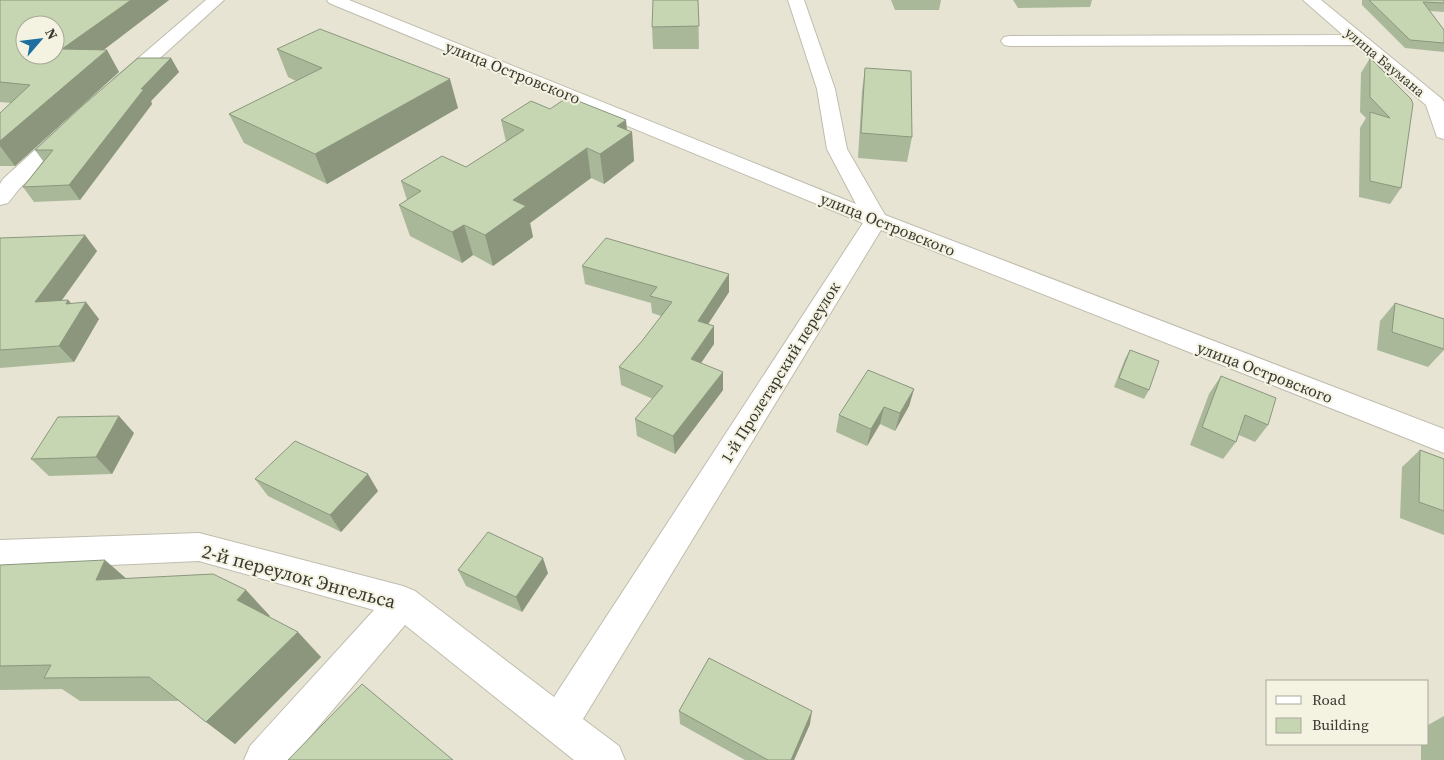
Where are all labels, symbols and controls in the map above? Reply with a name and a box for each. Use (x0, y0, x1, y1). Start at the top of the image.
north arrow (15, 15, 65, 65)
street label: улица Баумана (1341, 23, 1430, 102)
text: N (40, 25, 63, 43)
street label: улица Островского (442, 35, 584, 109)
street label: улица Островского (817, 187, 959, 261)
street label: 1-й Пролетарский переулок (715, 277, 845, 467)
street label: улица Островского (1194, 336, 1336, 408)
street label: 2-й переулок Энгельса (199, 538, 399, 614)
legend (1266, 680, 1429, 745)
text: Road (1312, 689, 1346, 710)
text: Building (1312, 714, 1369, 735)

